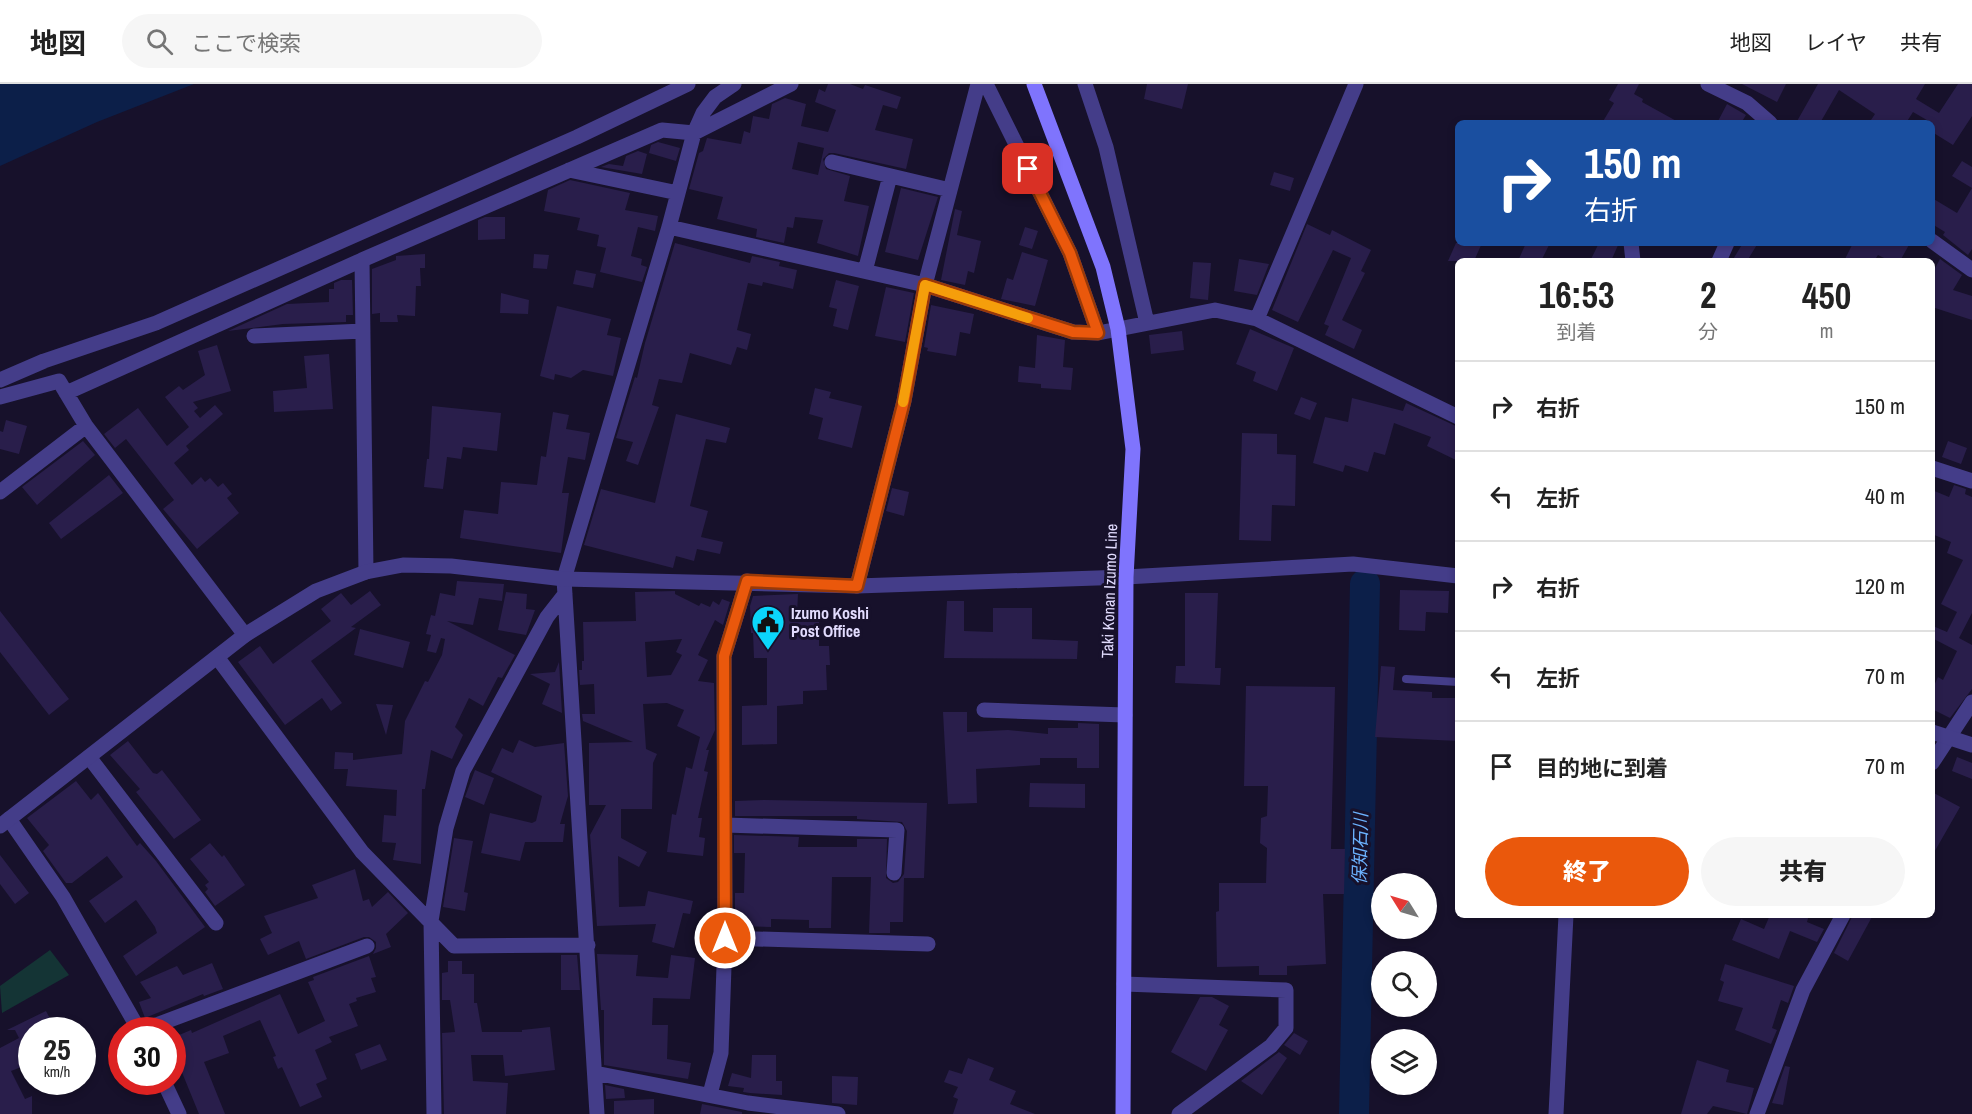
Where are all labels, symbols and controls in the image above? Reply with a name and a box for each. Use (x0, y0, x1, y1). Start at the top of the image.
search box (122, 14, 542, 68)
text: 地図 (30, 24, 86, 62)
icon: search (143, 25, 176, 58)
text: ここで検索 (191, 28, 301, 58)
text: 地図 (1730, 28, 1772, 57)
text: レイヤ (1805, 28, 1867, 57)
text: 共有 (1900, 28, 1942, 57)
text: 150 m (1584, 135, 1682, 191)
pin (1002, 143, 1053, 194)
icon: right (1485, 144, 1563, 222)
icon: arrive (1011, 152, 1044, 185)
text: 右折 (1584, 192, 1638, 228)
text: 16:53 (1539, 271, 1614, 319)
text: 2 (1700, 271, 1716, 319)
text: 450 (1802, 272, 1851, 320)
text: m (1820, 317, 1833, 344)
text: 到着 (1557, 318, 1597, 345)
text: 分 (1698, 318, 1718, 345)
icon: right (1485, 390, 1518, 423)
text: 150 m (1855, 391, 1905, 421)
text: 右折 (1536, 393, 1580, 423)
icon: left (1485, 480, 1518, 513)
text: 40 m (1865, 481, 1905, 511)
text: 左折 (1536, 483, 1580, 513)
street label: Taki Konan Izumo Line (1096, 523, 1122, 659)
icon: right (1485, 570, 1518, 603)
text: 120 m (1855, 571, 1905, 601)
text: 右折 (1536, 573, 1580, 603)
place label: Izumo Koshi Post Office (791, 602, 869, 642)
public building icon: Izumo Koshi Post Office (750, 604, 786, 651)
icon: left (1485, 660, 1518, 693)
text: 70 m (1865, 661, 1905, 691)
text: 左折 (1536, 663, 1580, 693)
icon: arrive (1485, 750, 1518, 783)
text: 70 m (1865, 751, 1905, 781)
text: 目的地に到着 (1536, 753, 1668, 783)
water label: 保知石川 (1347, 811, 1373, 885)
button: 終了 (1485, 837, 1689, 906)
button: 共有 (1701, 837, 1905, 906)
north arrow (1371, 873, 1437, 939)
map controls (1371, 873, 1437, 1095)
position arrow (693, 906, 757, 970)
button: search (1371, 951, 1437, 1017)
speed limit sign: 30 (108, 1017, 186, 1095)
text: 25 (43, 1029, 71, 1069)
button: layers (1371, 1029, 1437, 1095)
text: km/h (44, 1061, 70, 1082)

